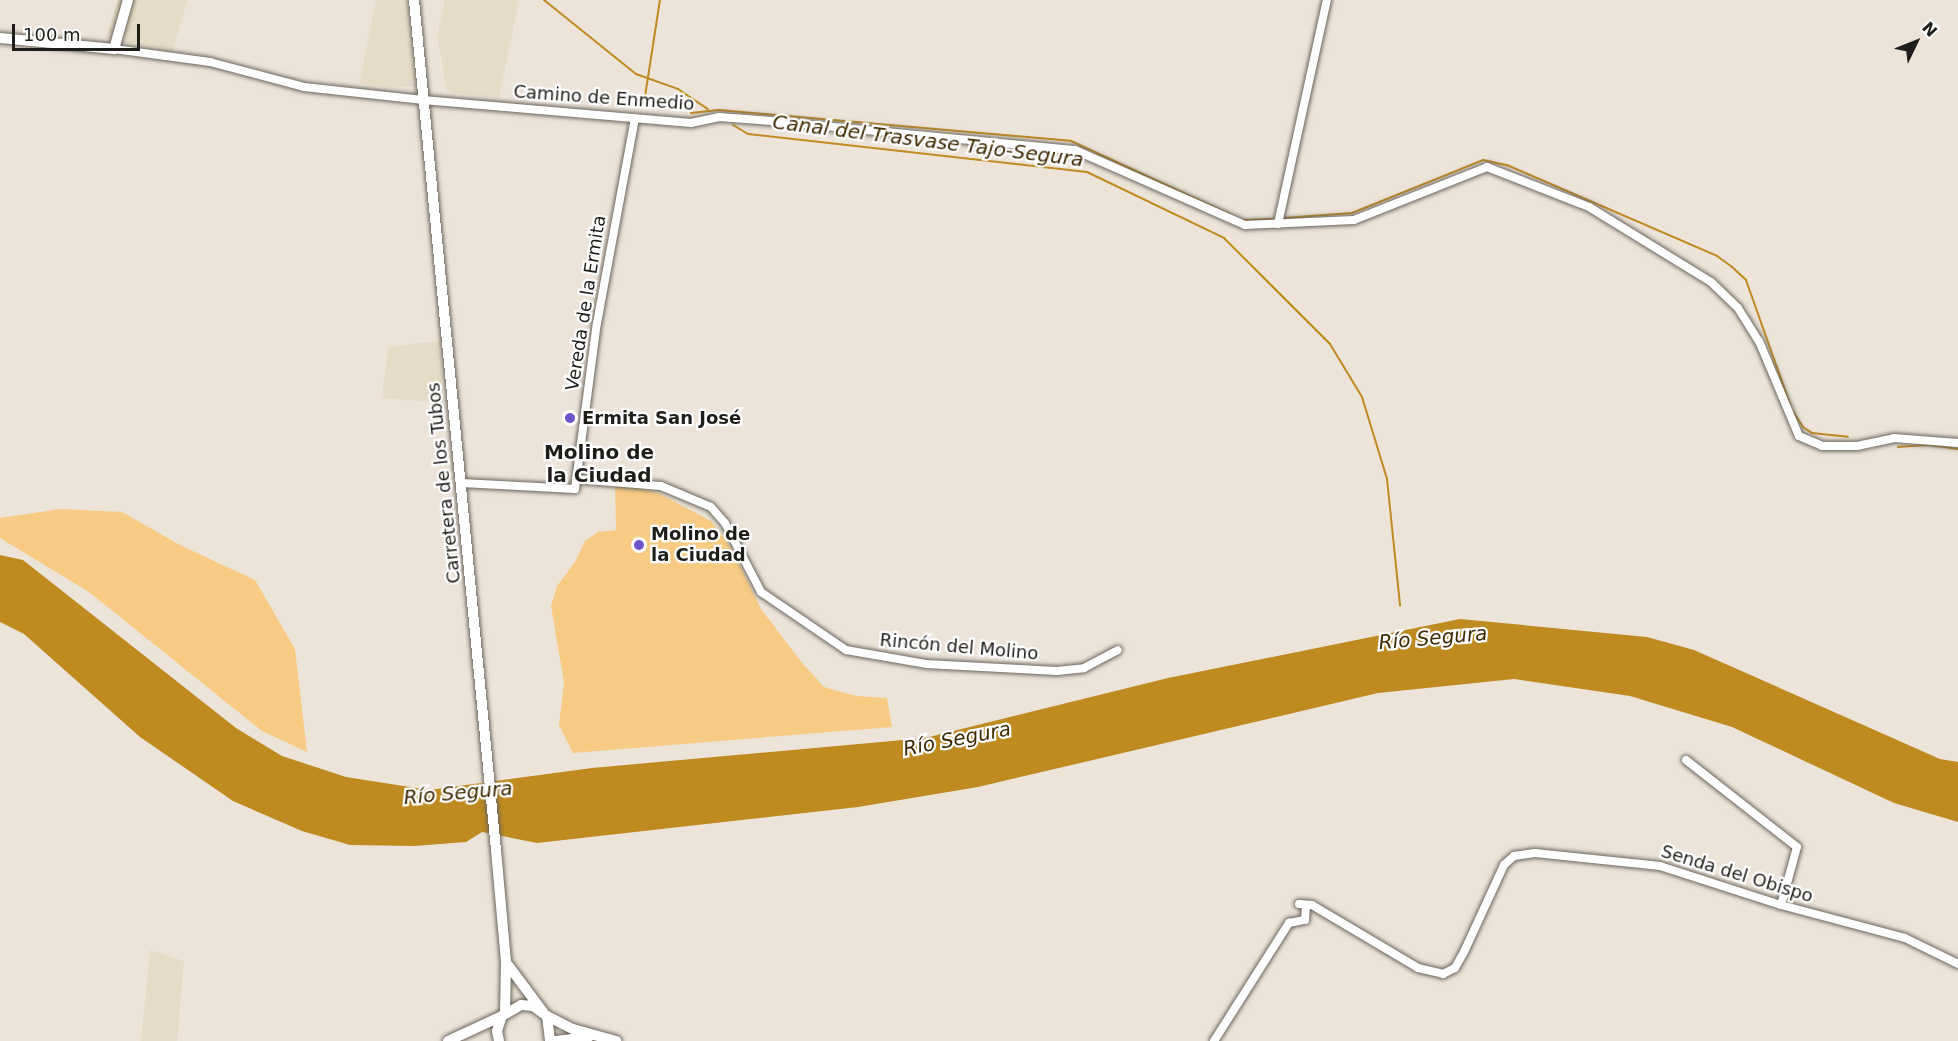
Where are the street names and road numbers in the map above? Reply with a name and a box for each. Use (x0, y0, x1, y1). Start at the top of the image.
street label: Camino de Enmedio (513, 81, 695, 115)
street label: Vereda de la Ermita (561, 214, 611, 392)
street label: Carretera de los Tubos (423, 381, 465, 585)
street label: Rincón del Molino (879, 629, 1039, 665)
street label: Senda del Obispo (1658, 841, 1816, 907)

